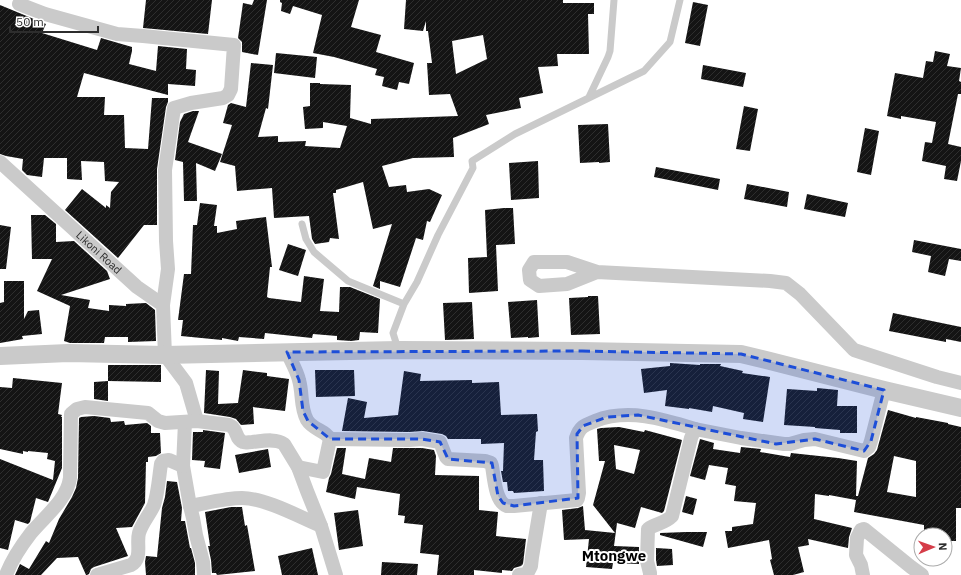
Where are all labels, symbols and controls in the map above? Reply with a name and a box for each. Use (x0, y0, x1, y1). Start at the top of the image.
scale bar (10, 8, 98, 34)
text: 50 m (16, 14, 44, 29)
street label: Likoni Road (73, 228, 125, 277)
north arrow (913, 527, 953, 567)
text: N (936, 542, 950, 551)
district label: Mtongwe (582, 546, 646, 565)

